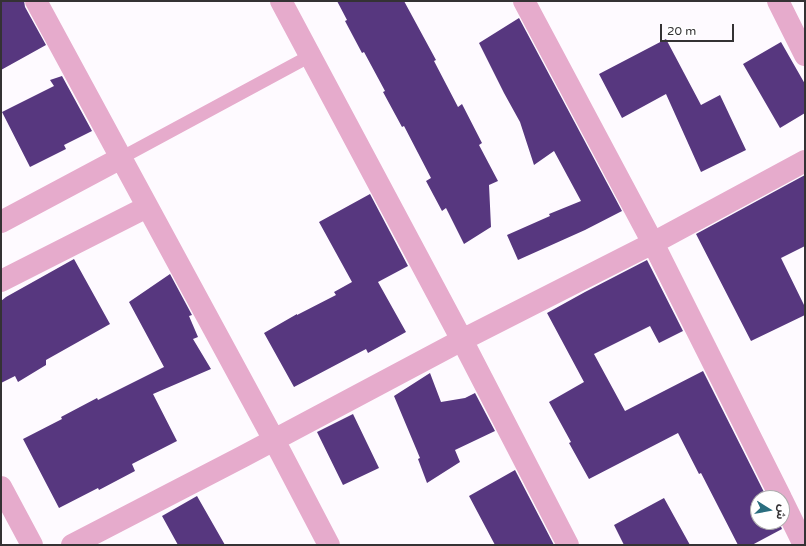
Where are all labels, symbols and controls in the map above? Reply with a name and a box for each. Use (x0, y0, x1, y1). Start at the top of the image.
scale bar (662, 16, 736, 42)
text: 20 m (667, 24, 696, 38)
north arrow (750, 490, 790, 530)
text: ش (773, 504, 789, 521)

